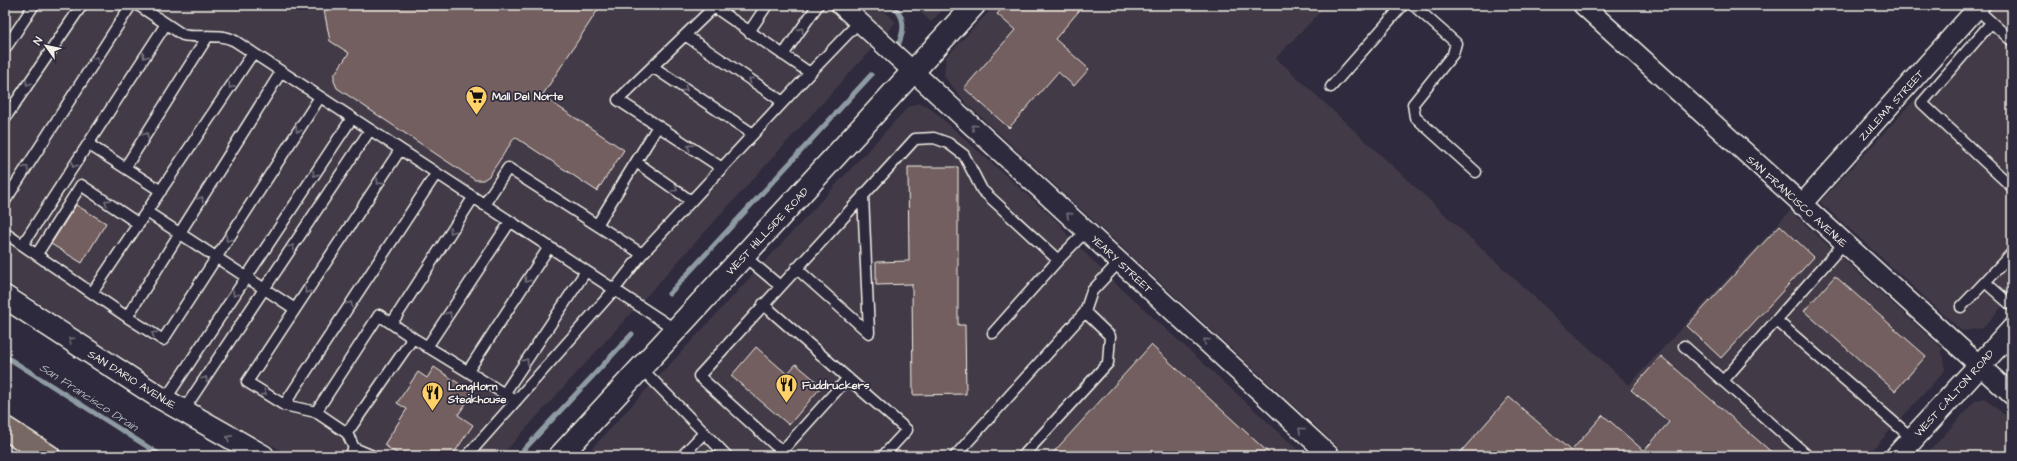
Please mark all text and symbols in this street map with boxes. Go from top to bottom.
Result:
north arrow [26,26,66,66]
one-way arrow [796,27,804,34]
text: N [30,34,46,48]
one-way arrow [143,52,150,59]
one-way arrow [91,56,99,63]
street label: ZULEMA STREET [1855,66,1928,144]
one-way arrow [748,77,755,85]
one-way arrow [26,79,33,86]
one-way arrow [229,81,236,88]
supermarket icon: Mall Del Norte [463,83,489,116]
one-way arrow [681,84,688,91]
place label: Mall Del Norte [492,89,563,104]
one-way arrow [971,125,978,132]
one-way arrow [296,126,303,133]
one-way arrow [141,132,149,139]
one-way arrow [687,144,694,152]
street label: SAN FRANCISCO AVENUE [1743,152,1851,251]
one-way arrow [72,161,79,168]
one-way arrow [21,165,29,172]
one-way arrow [312,170,320,177]
one-way arrow [376,178,383,185]
street label: WEST HILLSIDE ROAD [723,184,812,278]
one-way arrow [671,185,678,192]
one-way arrow [196,196,204,203]
one-way arrow [104,200,111,207]
one-way arrow [1066,212,1074,220]
one-way arrow [450,226,457,233]
street label: YEARY STREET [1088,232,1156,297]
one-way arrow [225,235,233,242]
one-way arrow [287,244,295,251]
one-way arrow [525,276,532,283]
one-way arrow [304,287,312,294]
one-way arrow [233,290,240,297]
one-way arrow [345,302,352,309]
one-way arrow [444,311,452,318]
one-way arrow [151,331,158,339]
one-way arrow [68,338,75,345]
one-way arrow [1203,339,1211,346]
street label: SAN DARIO AVENUE [85,346,179,413]
street label: WEST CALTON ROAD [1911,346,1998,440]
one-way arrow [521,358,528,365]
water label: San Francisco Drain [36,359,142,436]
restaurant icon: Fuddruckers [773,372,799,405]
one-way arrow [200,376,207,383]
place label: Fuddruckers [802,378,870,393]
restaurant icon: LongHorn Steakhouse [420,379,446,412]
place label: LongHorn Steakhouse [447,379,507,407]
one-way arrow [260,388,267,396]
one-way arrow [1298,427,1306,434]
one-way arrow [226,435,233,442]

